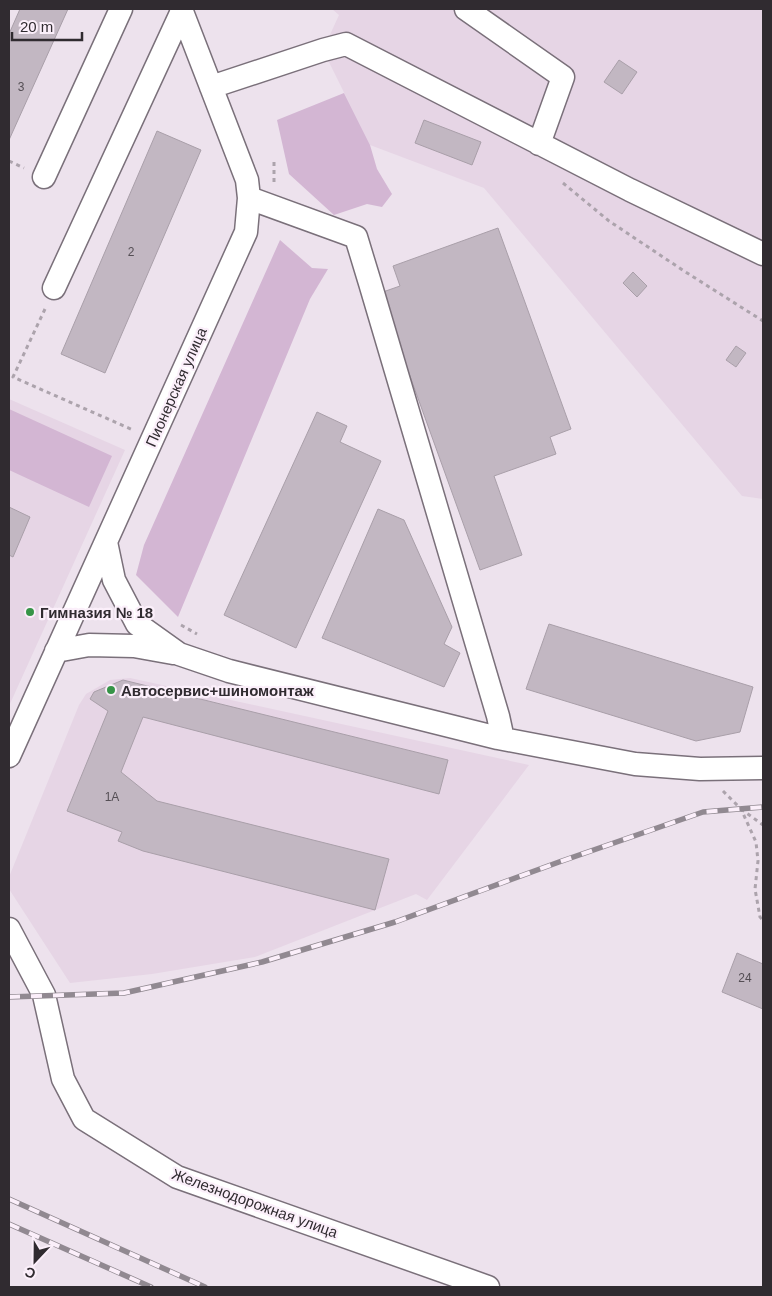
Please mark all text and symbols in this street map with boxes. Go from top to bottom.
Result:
scale bar [12,10,82,42]
text: 20 m [20,18,53,35]
house number: 3 [18,80,25,94]
house number: 2 [128,245,135,259]
street label: Пионерская улица [142,324,210,449]
place label: Гимназия № 18 [40,604,153,621]
marker: Гимназия № 18 [24,606,36,618]
place label: Автосервис+шиномонтаж [121,682,314,699]
marker: Автосервис+шиномонтаж [105,684,117,696]
house number: 1А [105,790,119,804]
house number: 24 [738,971,752,985]
street label: Железнодорожная улица [170,1165,341,1241]
north arrow [10,1236,60,1286]
text: С [22,1264,38,1282]

